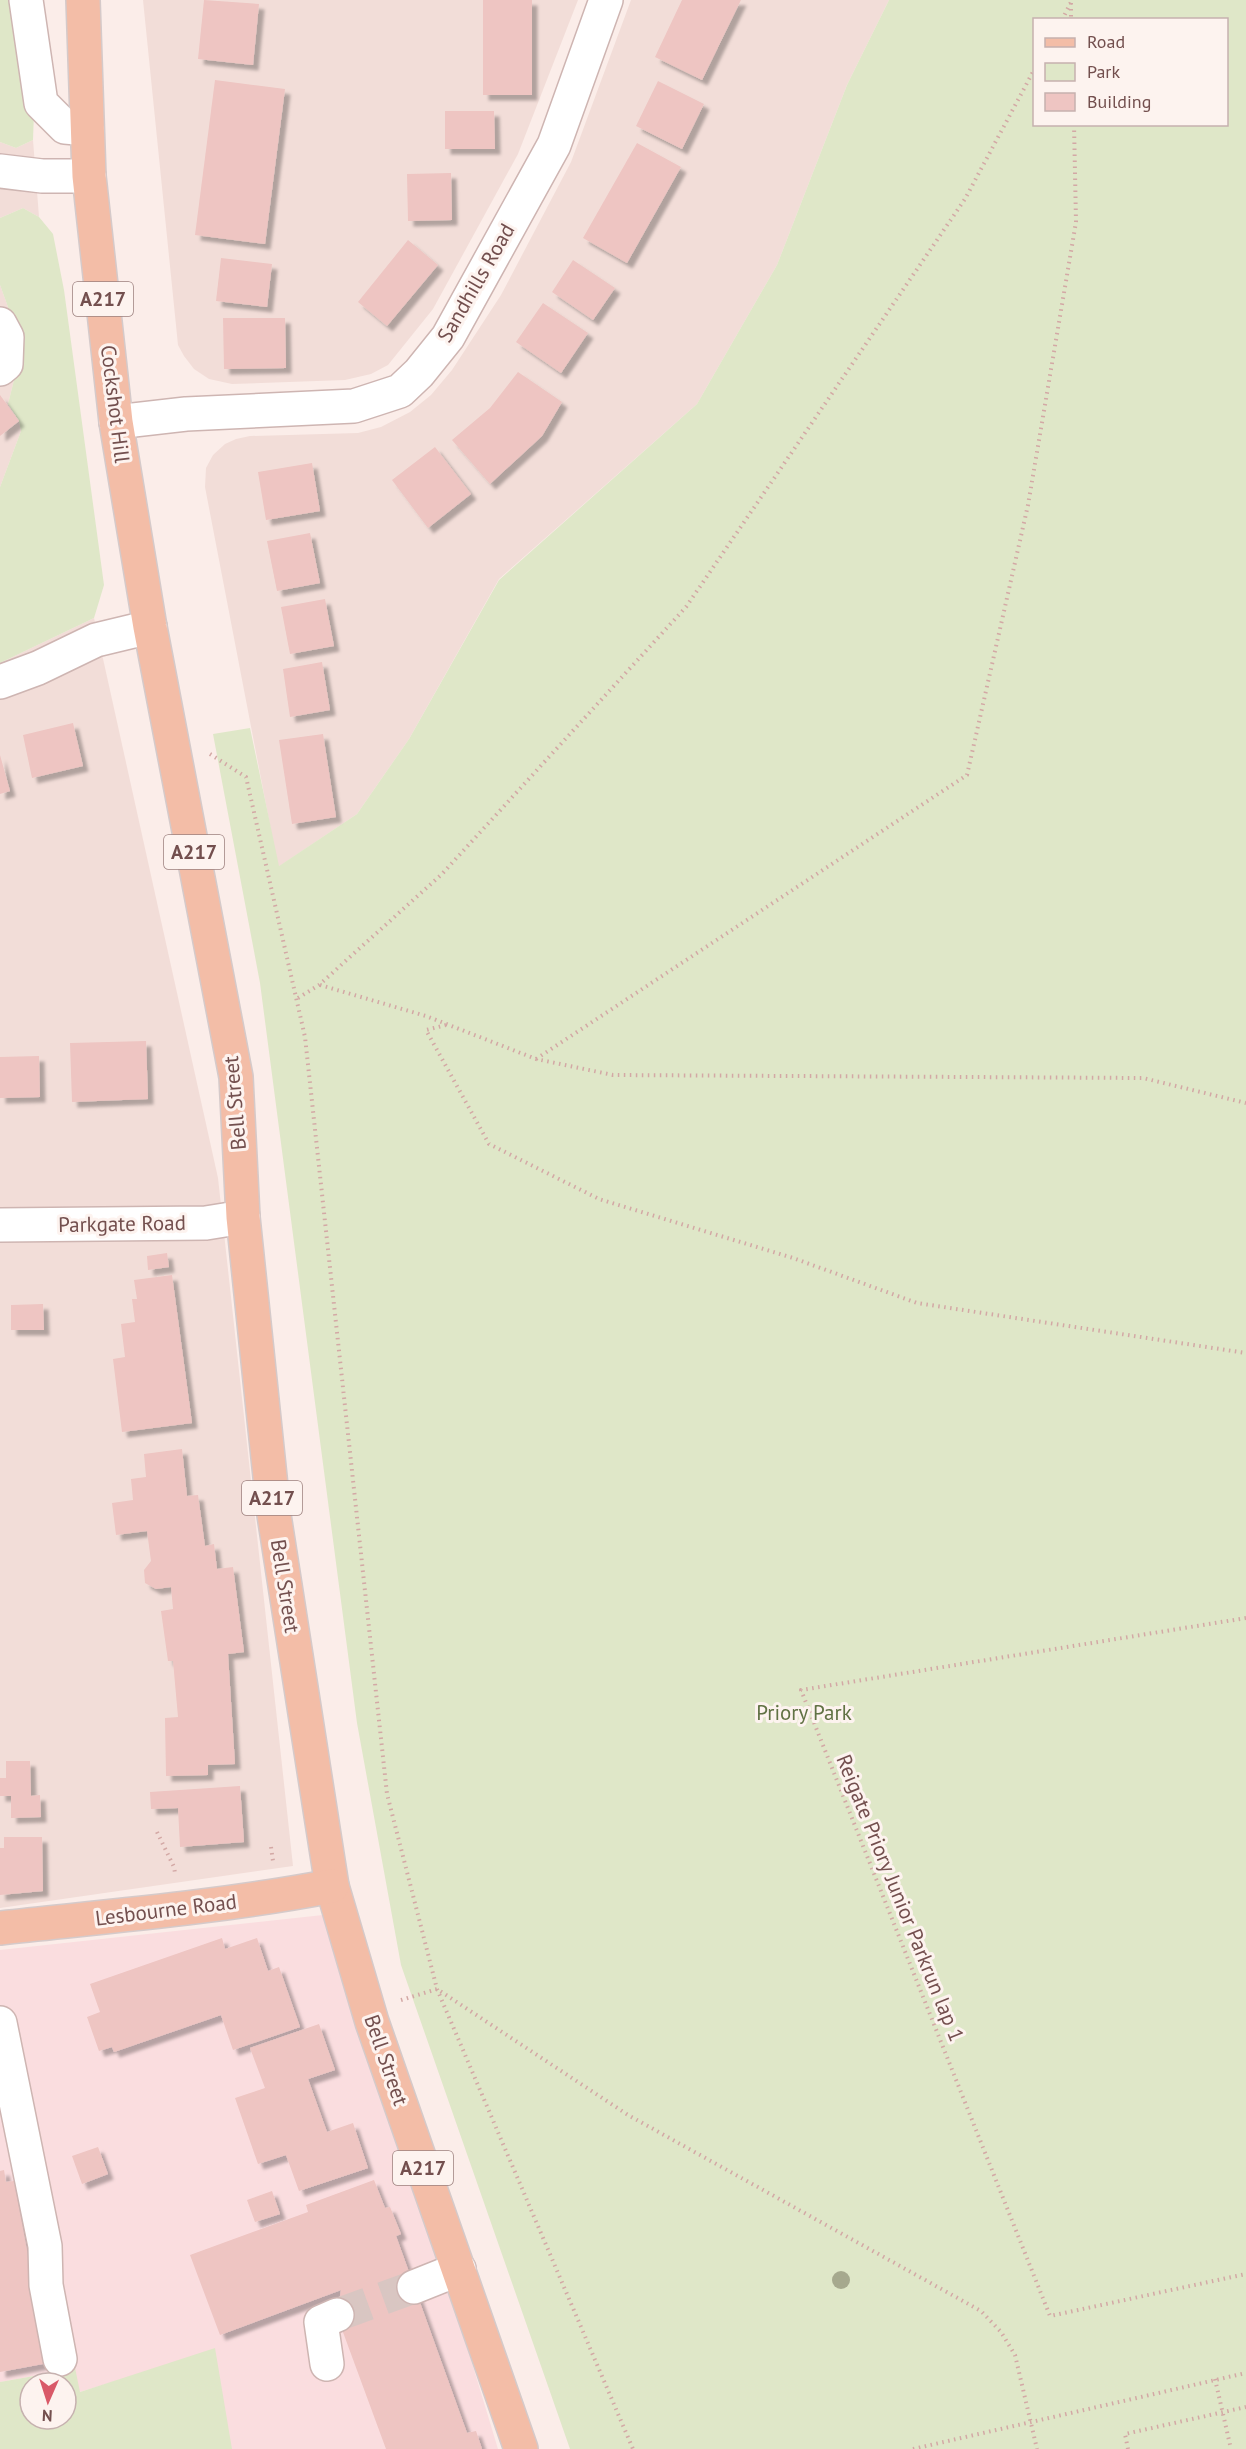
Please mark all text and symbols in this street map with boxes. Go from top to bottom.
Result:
legend [1033,18,1228,126]
text: Road [1087,30,1125,53]
text: Park [1087,60,1120,83]
text: Building [1087,90,1151,113]
street label: Sandhills Road [431,219,520,347]
road number: A217 [73,282,133,316]
street label: Cockshot Hill [95,344,136,464]
road number: A217 [164,835,224,869]
street label: Bell Street [217,1055,252,1151]
street label: Parkgate Road [58,1209,186,1238]
road number: A217 [242,1481,302,1515]
street label: Bell Street [265,1537,306,1635]
park label: Priory Park [756,1699,852,1726]
street label: Reigate Priory Junior Parkrun lap 1 [830,1750,971,2045]
street label: Lesbourne Road [94,1887,238,1932]
street label: Bell Street [358,2011,415,2109]
road number: A217 [393,2151,453,2185]
north arrow [18,2371,78,2431]
text: N [41,2406,53,2426]

